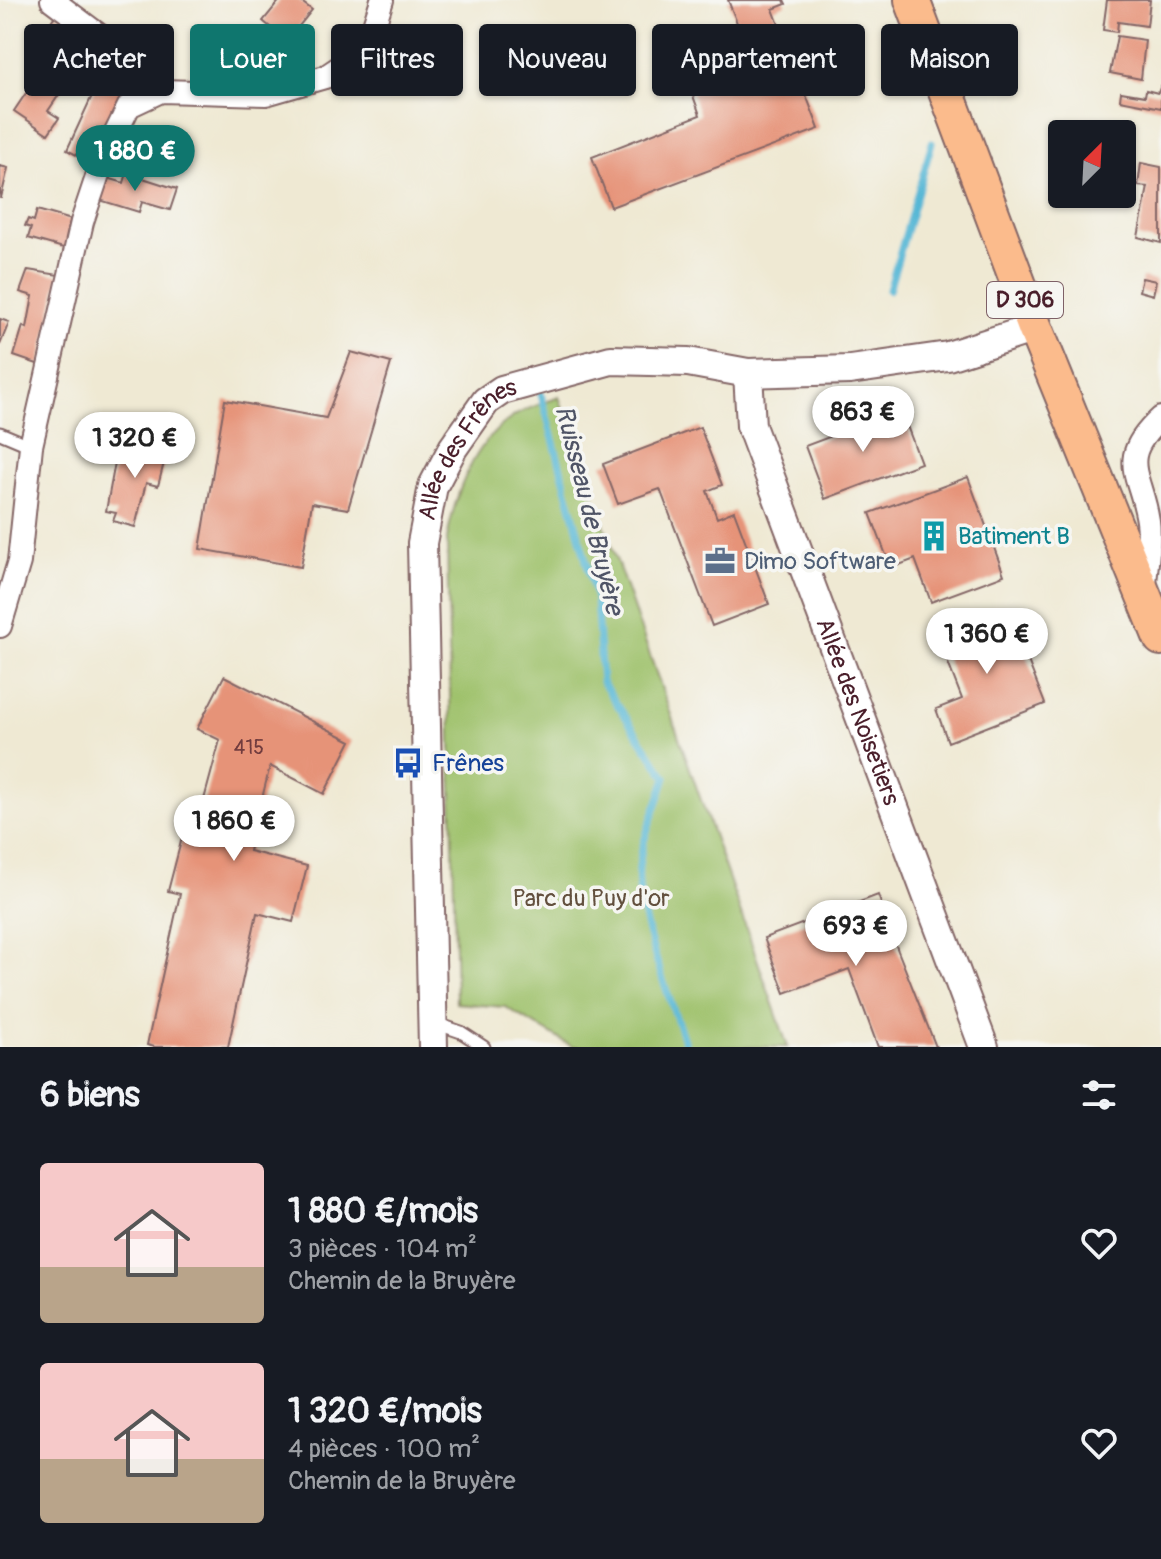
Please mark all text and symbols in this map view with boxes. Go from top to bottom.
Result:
chip: Acheter [24,24,174,96]
chip: Louer [190,24,315,96]
chip: Filtres [331,24,463,96]
chip: Nouveau [479,24,636,96]
chip: Appartement [652,24,865,96]
chip: Maison [881,24,1018,96]
north arrow [1048,120,1136,208]
map controls [1048,120,1136,208]
pin: 1 880 € [61,125,209,193]
text: 1 880 € [94,135,176,167]
road number: D 306 [987,282,1063,318]
street label: Allée des Frênes [412,372,520,523]
pin: 863 € [807,386,919,454]
text: 863 € [830,396,896,428]
water label: Ruisseau de Bruyère [548,402,631,620]
pin: 1 320 € [61,412,209,480]
text: 1 320 € [92,422,178,454]
building icon: Batiment B [917,519,951,553]
place label: Batiment B [958,522,1070,551]
office icon: Dimo Software [703,544,737,578]
place label: Dimo Software [744,547,896,576]
pin: 1 360 € [913,608,1061,676]
street label: Allée des Noisetiers [810,614,907,809]
text: 1 360 € [944,618,1030,650]
house number: 415 [234,735,264,760]
bus stop icon: Frênes [391,746,425,780]
place label: Frênes [432,749,504,778]
pin: 1 860 € [160,795,308,863]
text: 1 860 € [192,805,276,837]
park label: Parc du Puy d'or [512,884,670,913]
pin: 693 € [800,900,912,968]
text: 693 € [823,910,889,942]
icon: filters [1077,1073,1121,1117]
text: 6 biens [40,1074,140,1117]
text: 1 880 €/mois [288,1190,478,1233]
icon: home [104,1195,200,1291]
icon: heart [1077,1221,1121,1265]
text: 3 pièces · 104 m² [288,1233,477,1265]
text: Chemin de la Bruyère [288,1265,516,1297]
text: 1 320 €/mois [288,1390,482,1433]
icon: home [104,1395,200,1491]
icon: heart [1077,1421,1121,1465]
text: 4 pièces · 100 m² [288,1433,480,1465]
text: Chemin de la Bruyère [288,1465,516,1497]

